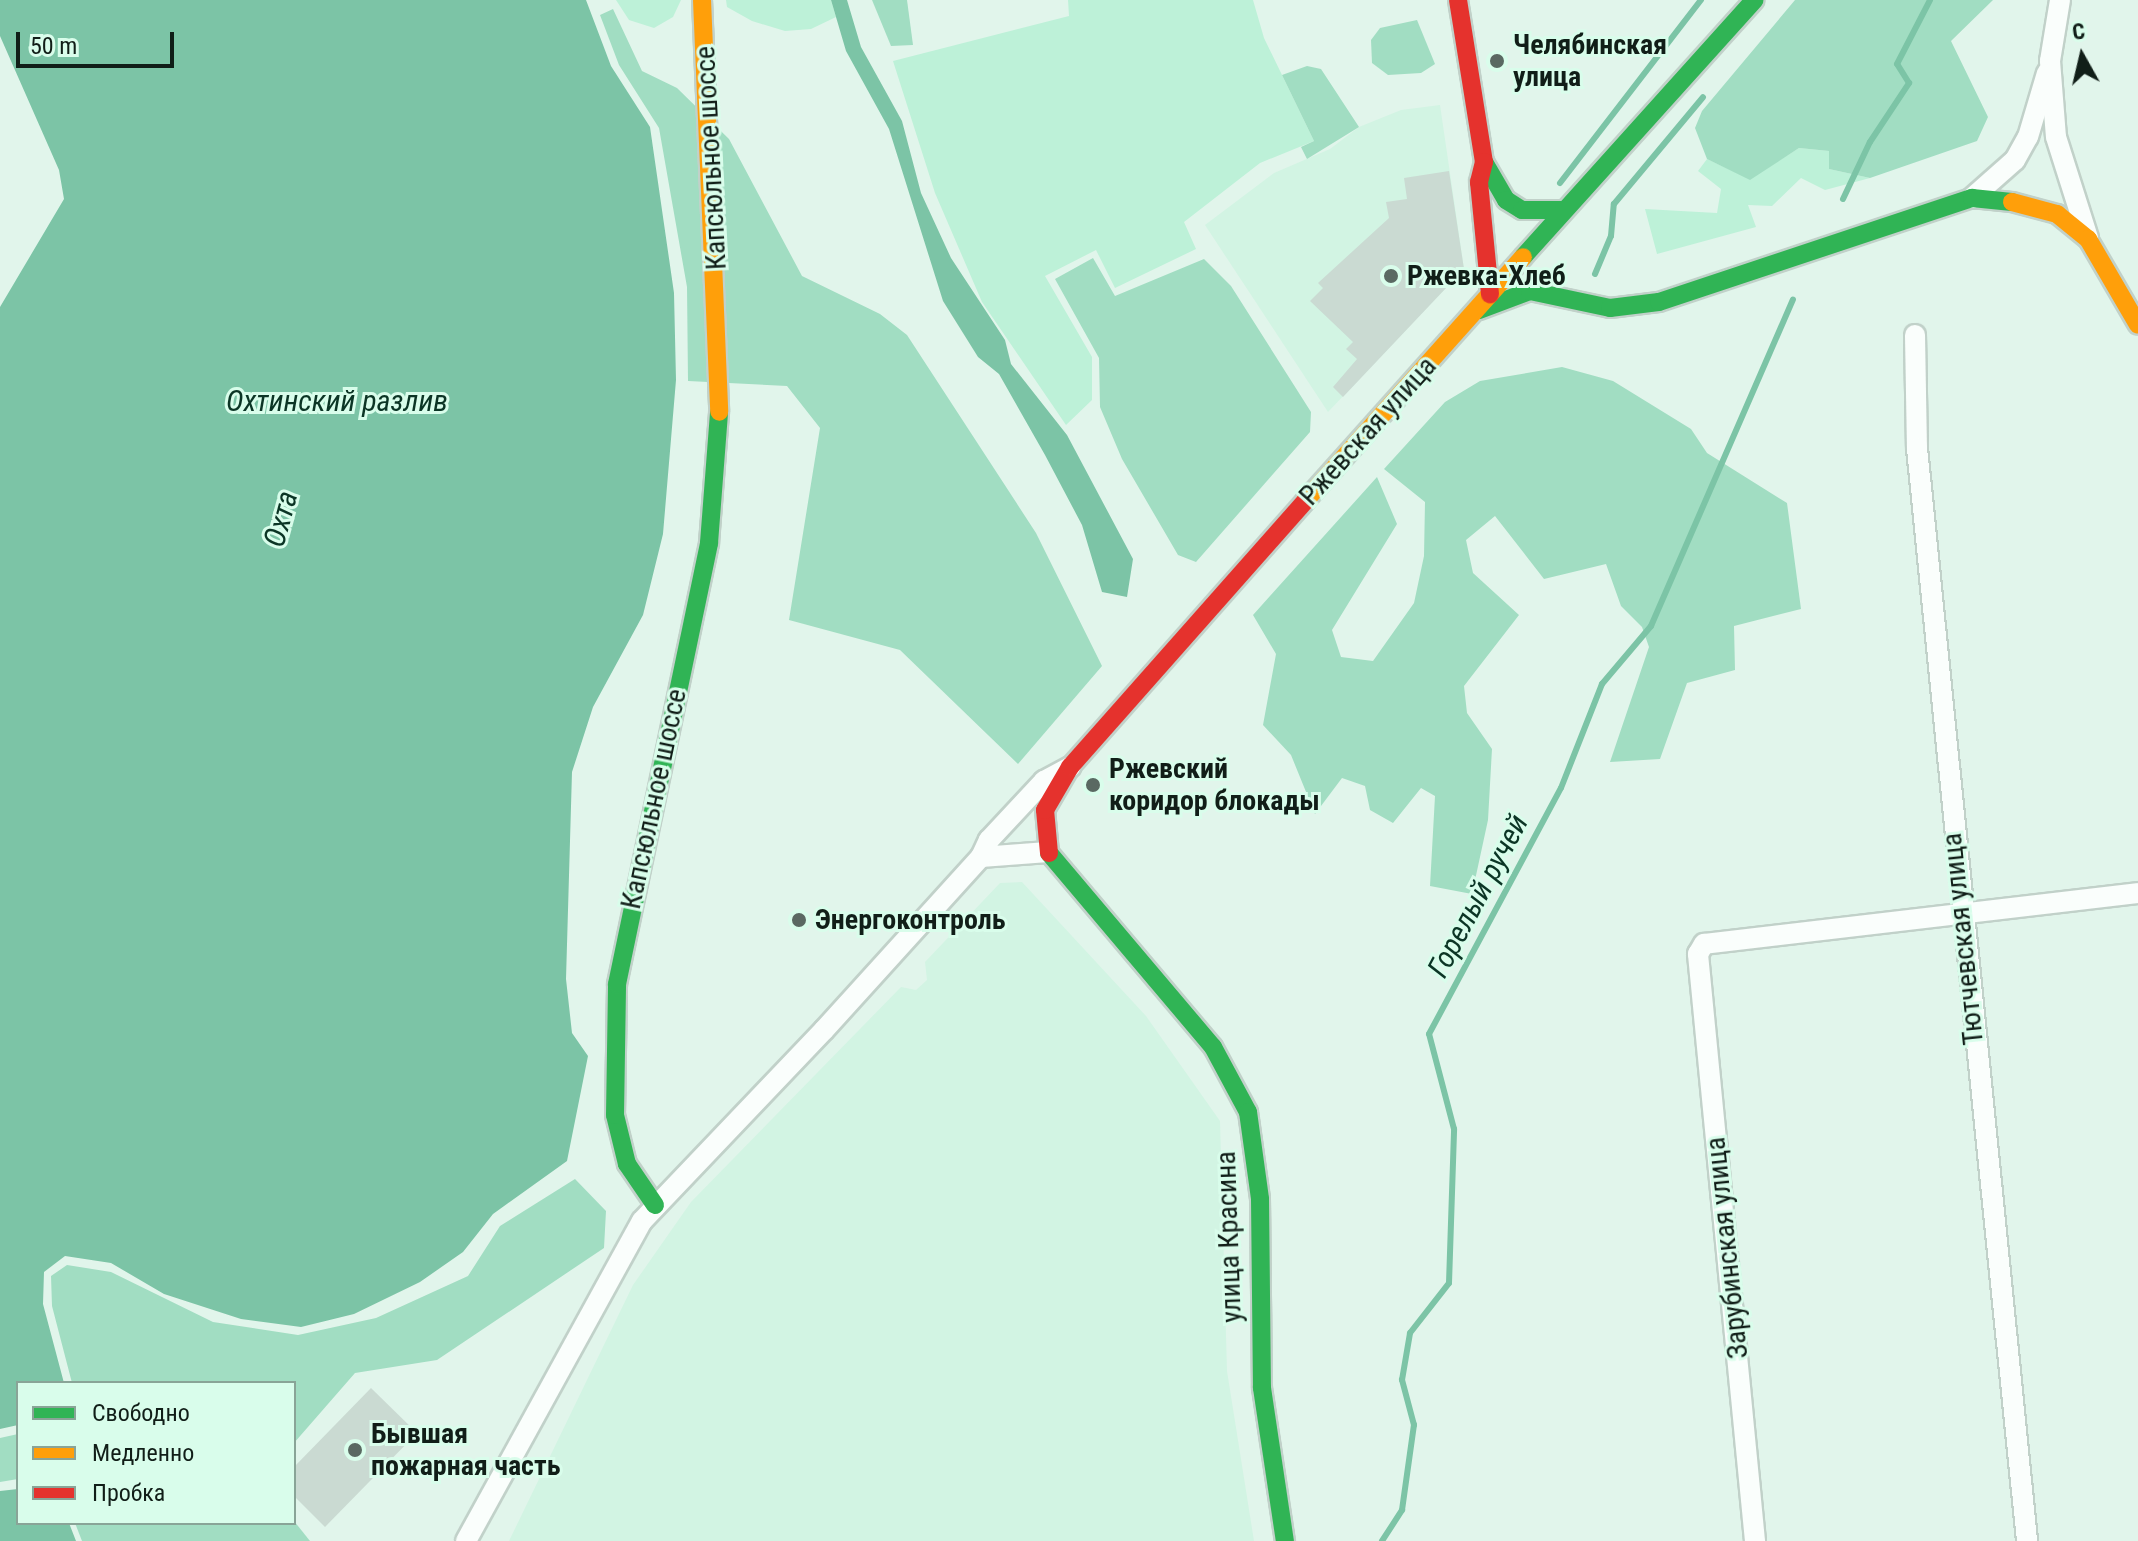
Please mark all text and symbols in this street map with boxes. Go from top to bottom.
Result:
scale bar [20,16,178,66]
north arrow [2042,16,2122,96]
text: С [2071,18,2087,45]
place label: Челябинская улица [1513,28,1667,94]
text: 50 m [30,32,77,60]
street label: Капсюльное шоссе [688,45,734,271]
marker: Челябинская улица [1488,52,1506,70]
place label: Ржевка-Хлеб [1407,259,1566,293]
marker: Ржевка-Хлеб [1382,267,1400,285]
street label: Ржевская улица [1292,350,1444,512]
water label: Охтинский разлив [226,383,448,419]
water label: Охта [256,487,306,551]
street label: Капсюльное шоссе [614,686,694,912]
place label: Ржевский коридор блокады [1109,752,1320,818]
marker: Ржевский коридор блокады [1084,776,1102,794]
water label: Горелый ручей [1420,808,1536,984]
street label: Тютчевская улица [1935,831,1991,1047]
place label: Энергоконтроль [815,903,1005,937]
marker: Энергоконтроль [790,911,808,929]
street label: Зарубинская улица [1699,1136,1755,1360]
street label: улица Красина [1209,1151,1249,1323]
legend [16,1381,296,1525]
text: Свободно [92,1399,190,1427]
place label: Бывшая пожарная часть [371,1417,560,1483]
text: Медленно [92,1439,194,1467]
marker: Бывшая пожарная часть [346,1441,364,1459]
text: Пробка [92,1479,165,1507]

